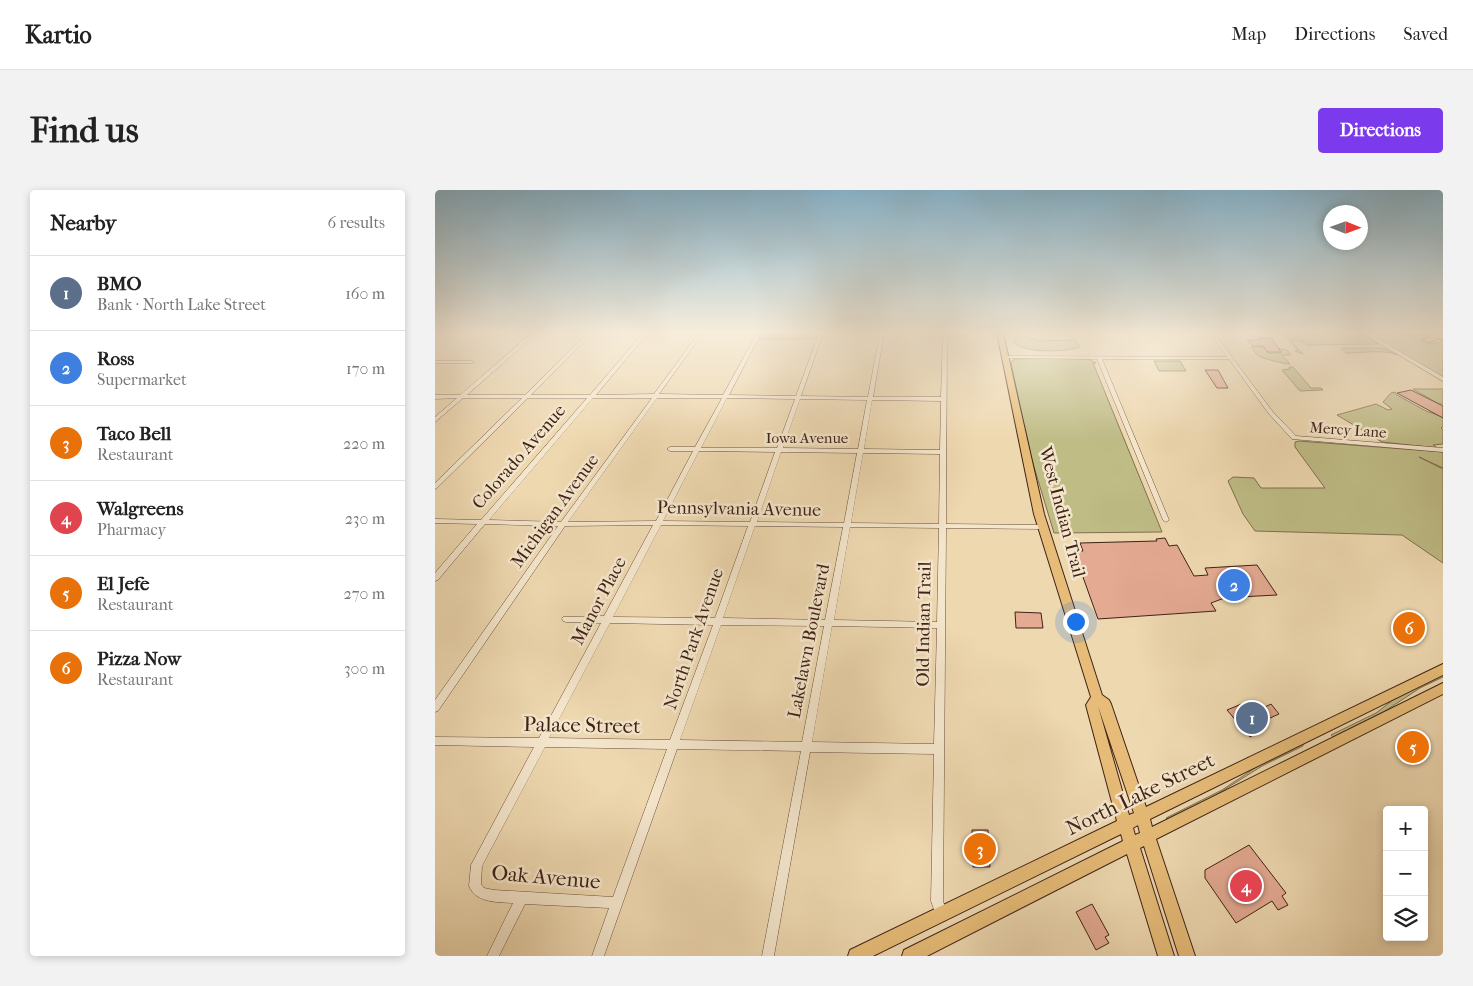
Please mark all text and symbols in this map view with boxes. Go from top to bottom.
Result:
text: Kartio [25,21,92,49]
text: Map [1232,24,1266,45]
text: Directions [1294,24,1375,45]
text: Saved [1403,24,1448,45]
button: Directions [1318,108,1443,153]
text: Find us [30,110,139,151]
north arrow [1323,205,1368,250]
text: Nearby [50,211,116,235]
text: 6 results [327,213,385,232]
text: BMO [97,273,142,295]
text: 1 [63,284,69,303]
text: 160 m [345,284,385,303]
text: Bank · North Lake Street [97,295,266,314]
text: Ross [97,348,134,370]
text: 2 [62,359,70,378]
text: 170 m [346,359,385,378]
text: Supermarket [97,370,187,389]
street label: Colorado Avenue [468,400,570,514]
street label: Mercy Lane [1309,418,1388,442]
text: Taco Bell [97,423,171,445]
street label: Iowa Avenue [766,429,849,447]
text: 3 [63,434,69,453]
text: 220 m [343,434,385,453]
street label: West Indian Trail [1034,443,1090,580]
text: Restaurant [97,445,173,464]
street label: Michigan Avenue [507,450,603,572]
street label: Pennsylvania Avenue [657,497,821,521]
text: Walgreens [97,498,183,520]
text: 4 [61,509,71,528]
text: 230 m [345,509,385,528]
text: Pharmacy [97,520,166,539]
street label: Manor Place [567,553,631,649]
street label: Old Indian Trail [912,561,936,687]
street label: Lakelawn Boulevard [784,562,834,720]
street label: North Park Avenue [660,565,728,712]
pin: 2 [1218,566,1250,604]
text: El Jefe [97,573,149,595]
text: 5 [63,584,69,603]
text: 270 m [344,584,385,603]
text: Restaurant [97,595,173,614]
your location [1063,609,1089,635]
pin: 6 [1393,609,1425,647]
text: Pizza Now [97,648,181,670]
text: 6 [62,659,70,678]
text: 300 m [344,659,385,678]
text: Restaurant [97,670,173,689]
pin: 1 [1236,699,1268,737]
street label: Palace Street [523,712,641,738]
pin: 5 [1397,728,1429,766]
street label: North Lake Street [1062,747,1219,840]
map controls [1383,806,1428,941]
button: + [1383,806,1428,851]
pin: 3 [964,830,996,868]
button: − [1383,851,1428,896]
street label: Oak Avenue [490,860,602,894]
pin: 4 [1230,867,1262,905]
button: layers [1383,896,1428,941]

